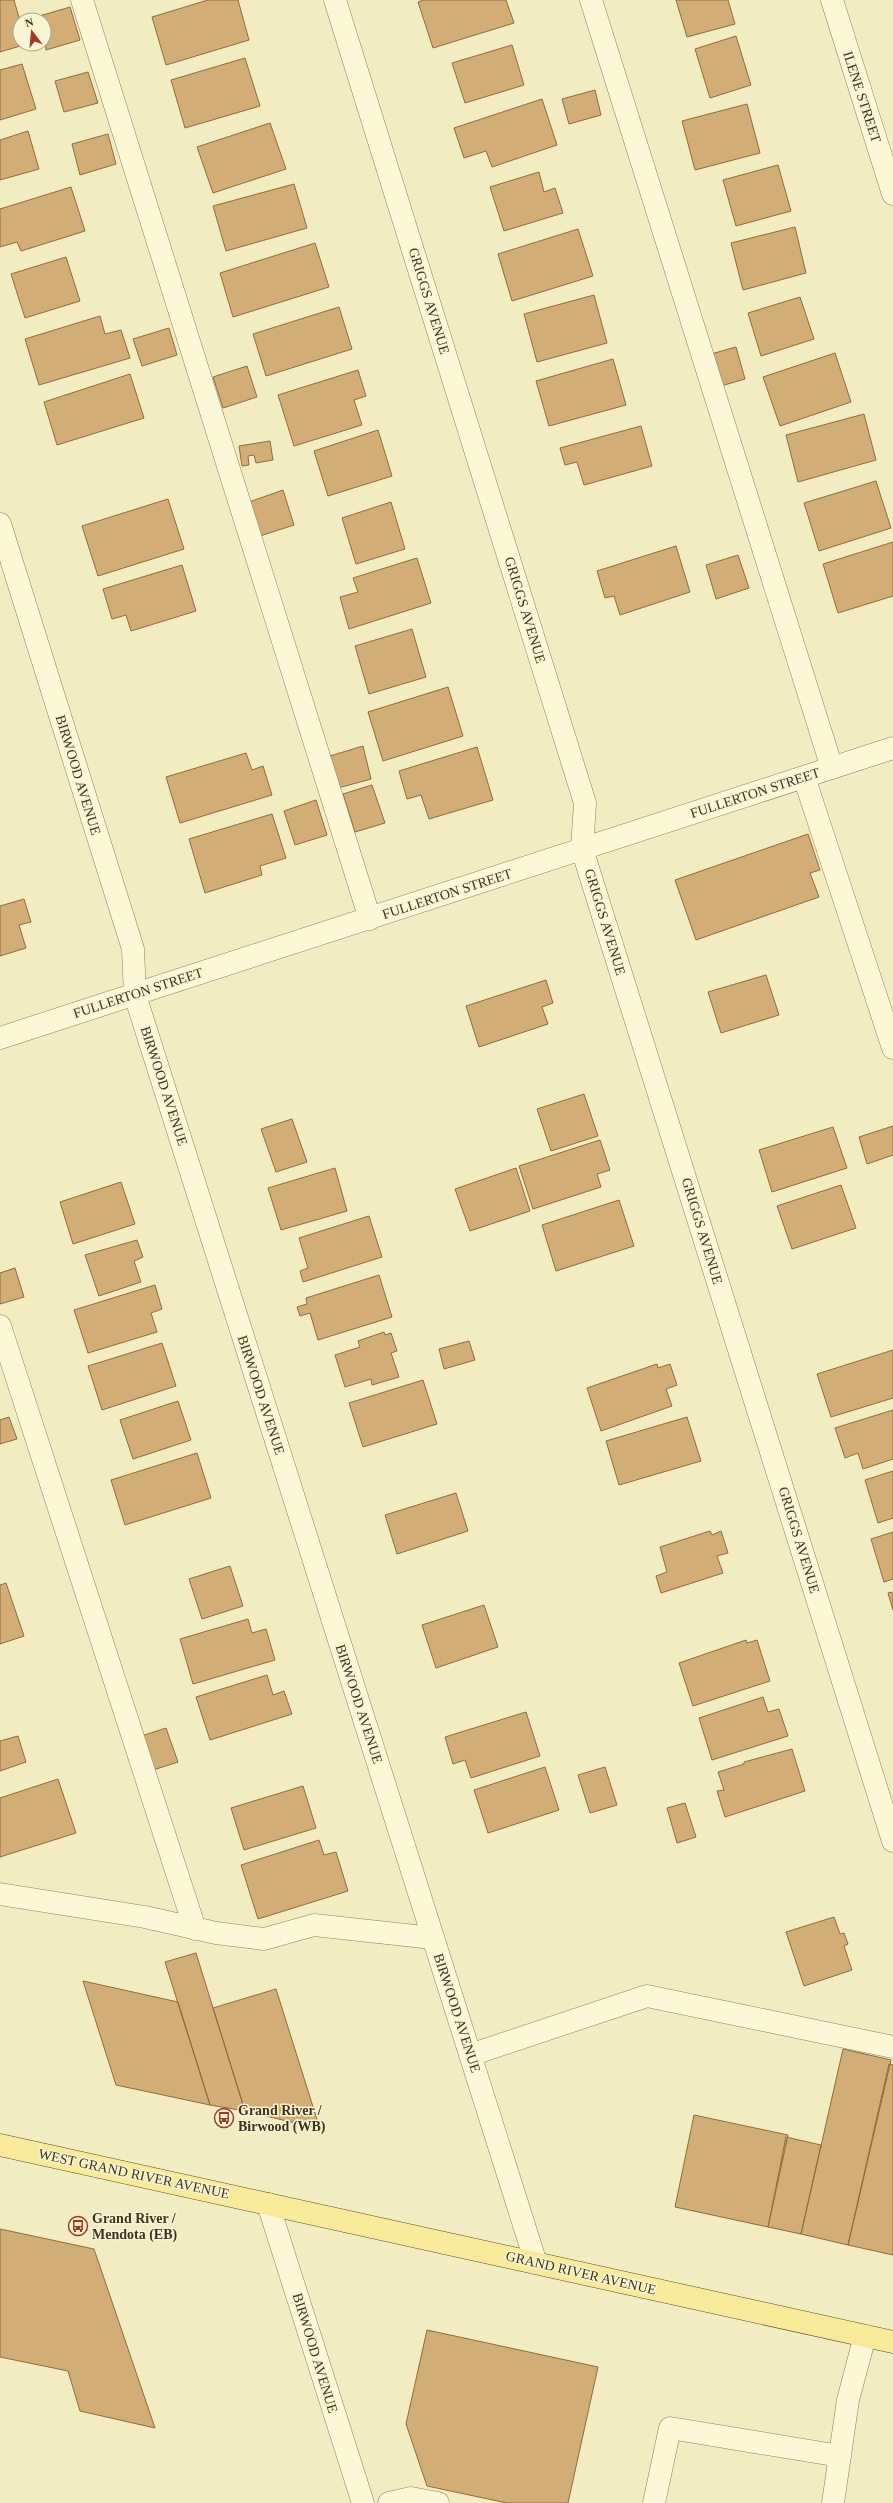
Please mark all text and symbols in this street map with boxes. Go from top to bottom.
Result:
north arrow [12,12,52,52]
text: N [24,16,35,29]
street label: ILENE STREET [840,49,884,145]
street label: GRIGGS AVENUE [406,246,452,356]
street label: GRIGGS AVENUE [502,555,548,665]
street label: BIRWOOD AVENUE [53,713,103,837]
street label: FULLERTON STREET [688,765,822,821]
street label: FULLERTON STREET [380,866,514,922]
street label: GRIGGS AVENUE [582,867,628,977]
street label: FULLERTON STREET [71,965,205,1021]
street label: BIRWOOD AVENUE [138,1024,190,1148]
street label: GRIGGS AVENUE [679,1176,725,1286]
street label: BIRWOOD AVENUE [235,1333,287,1457]
street label: GRIGGS AVENUE [776,1485,822,1595]
street label: BIRWOOD AVENUE [333,1642,385,1766]
street label: BIRWOOD AVENUE [431,1951,483,2075]
place label: Grand River / Birwood (WB) [238,2103,326,2135]
bus stop icon: Grand River / Birwood (WB) [213,2107,235,2129]
street label: WEST GRAND RIVER AVENUE [37,2146,231,2202]
place label: Grand River / Mendota (EB) [92,2211,178,2243]
bus stop icon: Grand River / Mendota (EB) [67,2215,89,2237]
street label: GRAND RIVER AVENUE [504,2248,658,2298]
street label: BIRWOOD AVENUE [290,2291,340,2415]

